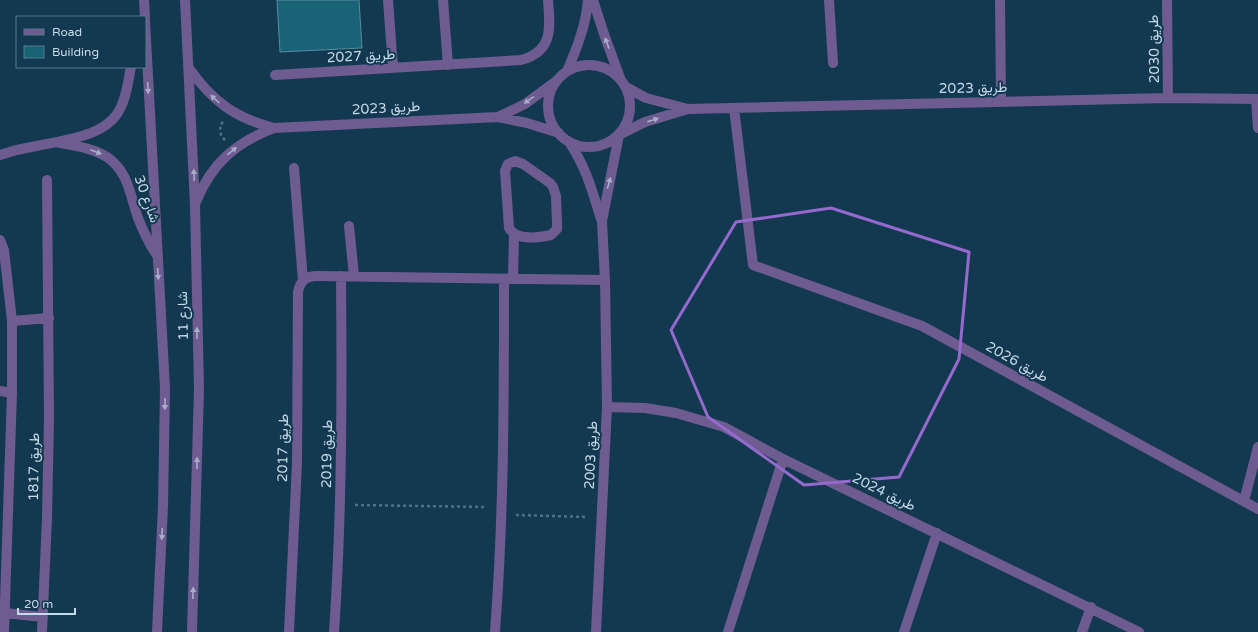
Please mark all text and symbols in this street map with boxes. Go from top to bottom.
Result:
street label: طريق 2030 [1145,15,1163,83]
legend [16,16,146,68]
text: Road [52,25,82,39]
one-way arrow [604,37,610,49]
text: Building [52,45,99,59]
street label: طريق 2027 [326,46,396,66]
street label: طريق 2023 [939,79,1007,97]
one-way arrow [145,82,152,94]
one-way arrow [210,94,220,103]
one-way arrow [523,97,535,104]
street label: طريق 2023 [351,98,421,118]
one-way arrow [647,117,659,123]
one-way arrow [227,146,238,155]
one-way arrow [90,150,102,156]
one-way arrow [190,169,197,181]
street label: شارع 30 [129,173,163,226]
one-way arrow [606,176,612,188]
one-way arrow [155,268,161,281]
street label: شارع 11 [174,291,194,341]
one-way arrow [194,327,201,339]
street label: طريق 2026 [983,338,1051,386]
one-way arrow [161,398,168,410]
street label: طريق 2017 [274,414,292,482]
street label: طريق 2019 [318,420,336,488]
street label: طريق 2003 [581,420,601,490]
street label: طريق 1817 [25,433,43,501]
one-way arrow [194,456,200,469]
street label: طريق 2024 [849,469,919,515]
one-way arrow [159,528,165,541]
one-way arrow [190,586,196,599]
scale bar [18,590,75,616]
text: 20 m [24,597,53,611]

